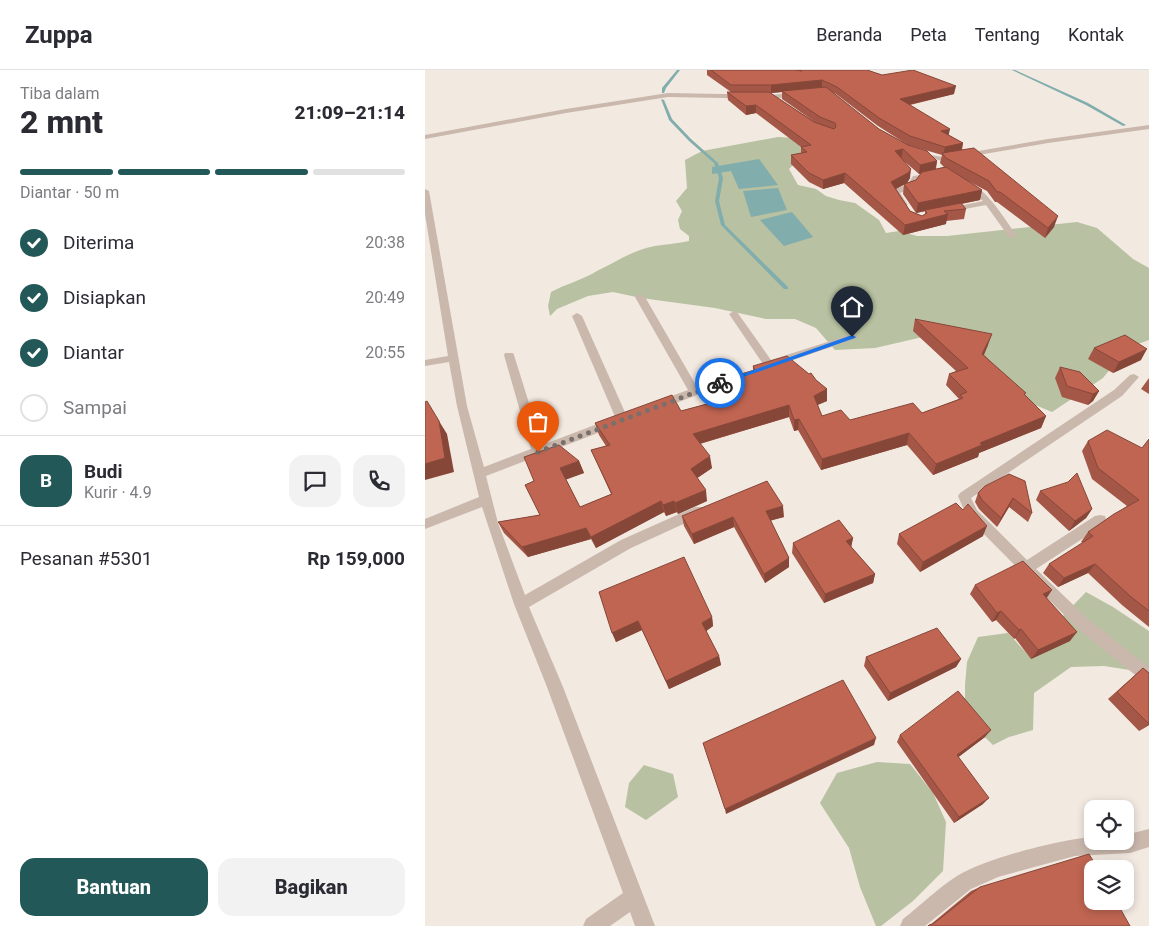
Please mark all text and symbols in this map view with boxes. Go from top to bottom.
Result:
text: Zuppa [25,21,93,49]
text: Beranda [816,24,882,45]
text: Peta [910,24,947,45]
text: Tentang [975,24,1040,45]
text: Kontak [1068,24,1124,45]
text: Tiba dalam [20,84,99,103]
text: 21:09–21:14 [294,101,405,124]
text: 2 mnt [20,103,103,141]
text: Diantar · 50 m [20,183,119,202]
icon: check [20,229,48,257]
text: Diterima [63,231,134,254]
text: 20:38 [365,233,405,252]
icon: check [20,284,48,312]
text: Disiapkan [63,286,146,309]
pin [831,286,873,337]
text: 20:49 [365,288,405,307]
icon: home [838,293,866,321]
icon: check [20,339,48,367]
text: Diantar [63,341,124,364]
text: 20:55 [365,343,405,362]
courier [695,358,745,408]
icon: bike [706,369,734,397]
text: Sampai [63,396,127,419]
pin [517,401,559,452]
icon: bag [524,408,552,436]
button: chat [289,455,341,507]
button: phone [353,455,405,507]
text: Budi [84,460,123,483]
text: B [40,469,52,492]
text: Kurir · 4.9 [84,483,152,502]
text: Pesanan #5301 [20,547,153,570]
text: Rp 159,000 [307,547,405,570]
map controls [1084,800,1134,910]
button: locate [1084,800,1134,850]
button: Bantuan [20,858,208,916]
button: Bagikan [218,858,405,916]
button: layers [1084,860,1134,910]

